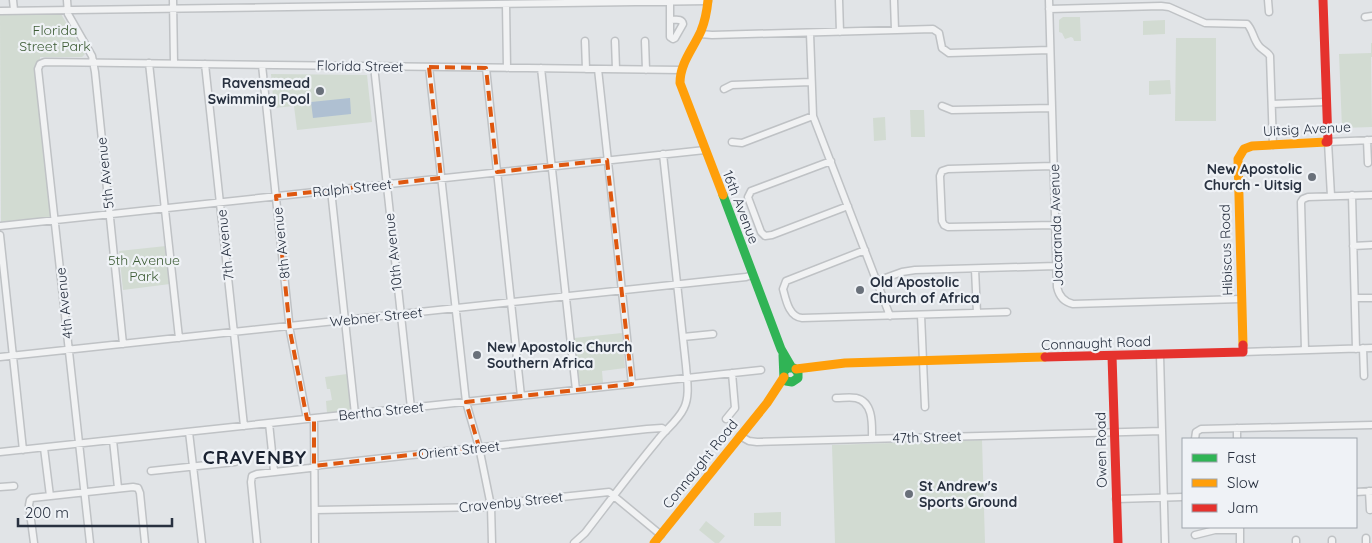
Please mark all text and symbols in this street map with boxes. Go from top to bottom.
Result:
park label: Florida Street Park [19,21,91,55]
street label: Florida Street [316,56,404,76]
place label: Ravensmead Swimming Pool [208,74,310,108]
marker: Ravensmead Swimming Pool [314,85,326,97]
street label: Uitsig Avenue [1263,118,1351,140]
street label: 5th Avenue [92,136,118,210]
place label: New Apostolic Church - Uitsig [1204,160,1302,194]
street label: Jacaranda Avenue [1045,163,1067,287]
street label: 16th Avenue [719,168,763,246]
marker: New Apostolic Church - Uitsig [1306,171,1318,183]
street label: Ralph Street [311,175,393,201]
street label: Hibiscus Road [1215,204,1237,296]
street label: 8th Avenue [268,206,294,280]
street label: 7th Avenue [212,208,238,282]
street label: 10th Avenue [380,212,406,292]
park label: 5th Avenue Park [108,251,180,285]
street label: 4th Avenue [51,266,77,340]
place label: Old Apostolic Church of Africa [870,273,980,307]
marker: Old Apostolic Church of Africa [854,284,866,296]
street label: Webner Street [329,303,424,331]
street label: Connaught Road [1041,332,1151,354]
place label: New Apostolic Church Southern Africa [487,338,633,372]
marker: New Apostolic Church Southern Africa [471,349,483,361]
street label: Bertha Street [337,398,425,424]
street label: Owen Road [1091,412,1111,488]
street label: Connaught Road [658,416,742,512]
street label: 47th Street [892,427,962,447]
street label: Orient Street [417,437,501,463]
legend [1182,438,1357,528]
district label: CRAVENBY [203,445,307,469]
text: Fast [1227,448,1256,467]
text: Slow [1227,473,1259,492]
place label: St Andrew's Sports Ground [919,477,1017,511]
street label: Cravenby Street [458,488,564,516]
marker: St Andrew's Sports Ground [903,488,915,500]
scale bar [18,496,171,528]
text: Jam [1227,498,1258,517]
text: 200 m [25,503,69,522]

